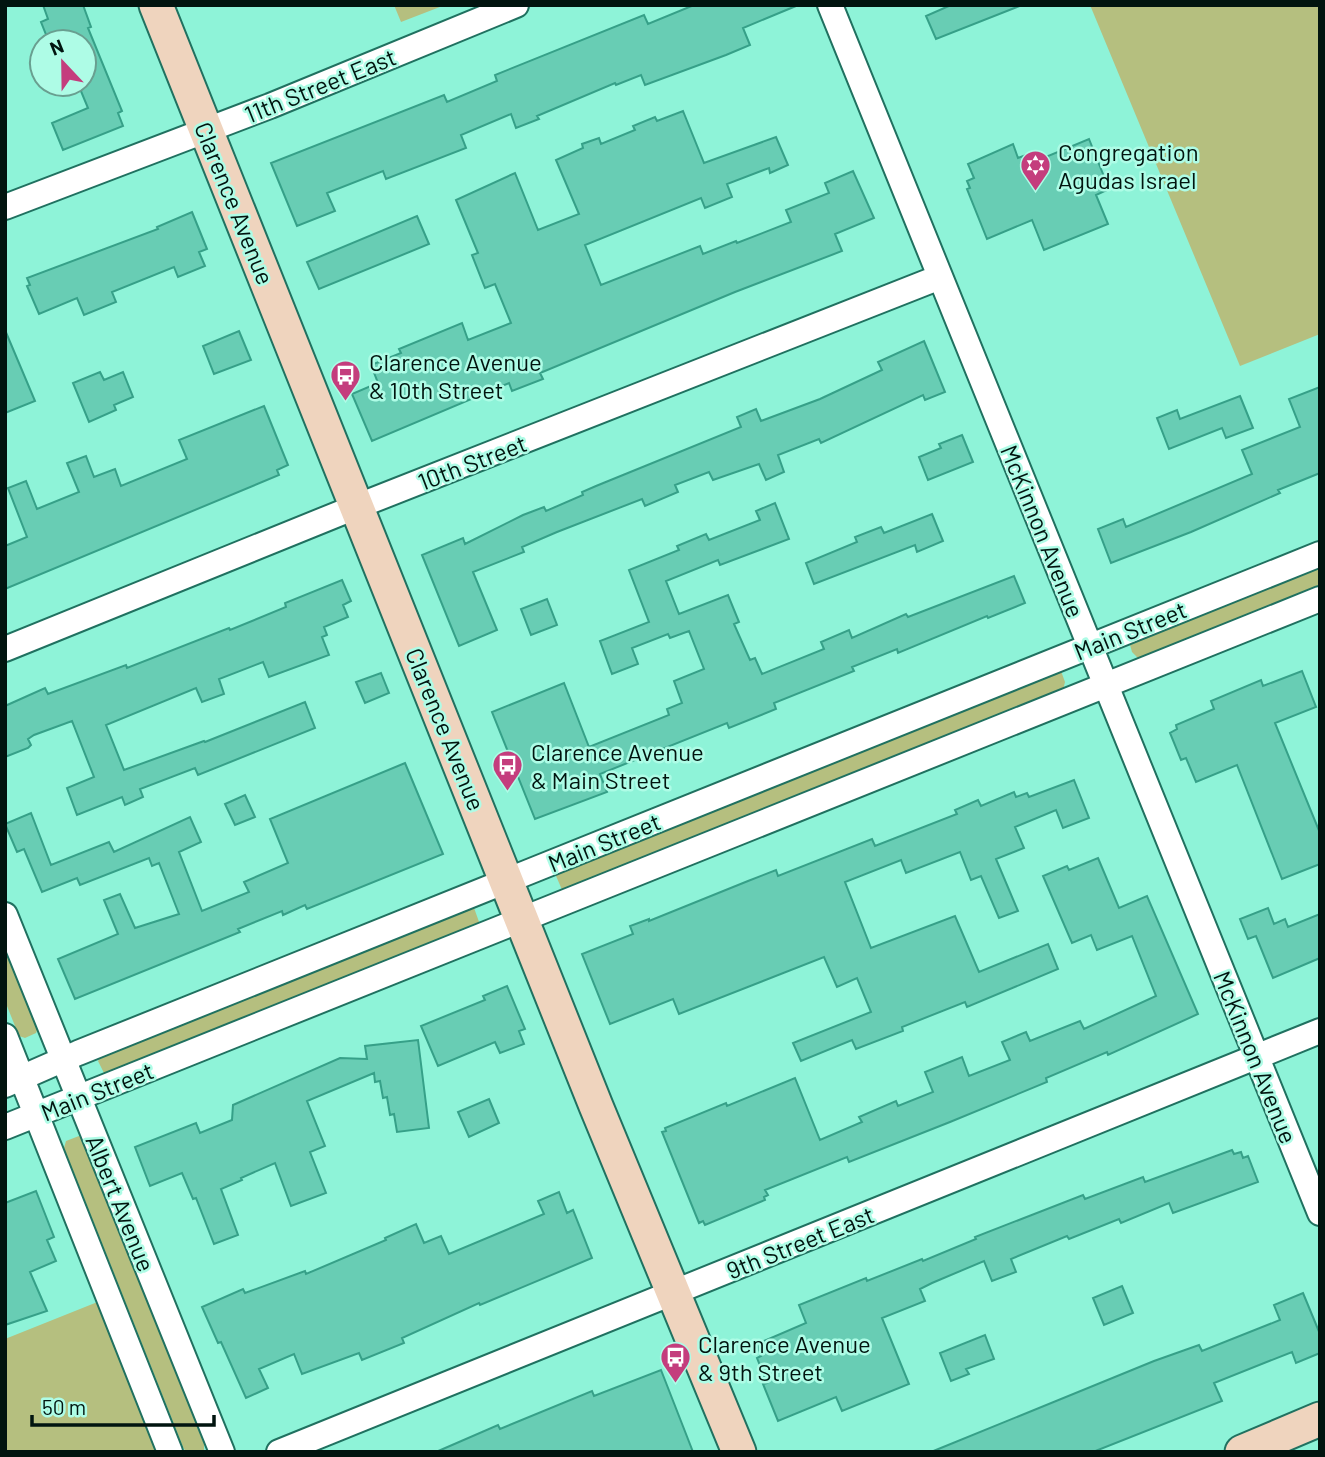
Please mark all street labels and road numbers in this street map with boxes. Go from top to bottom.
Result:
street label: 11th Street East [240,41,400,129]
street label: Clarence Avenue [189,117,281,289]
street label: 10th Street [414,428,530,496]
street label: McKinnon Avenue [995,441,1091,621]
street label: Main Street [1069,594,1191,666]
street label: Clarence Avenue [400,643,492,815]
street label: Main Street [543,806,665,878]
street label: McKinnon Avenue [1208,967,1304,1147]
street label: Main Street [36,1055,158,1127]
street label: Albert Avenue [80,1130,162,1276]
street label: 9th Street East [722,1199,878,1285]

